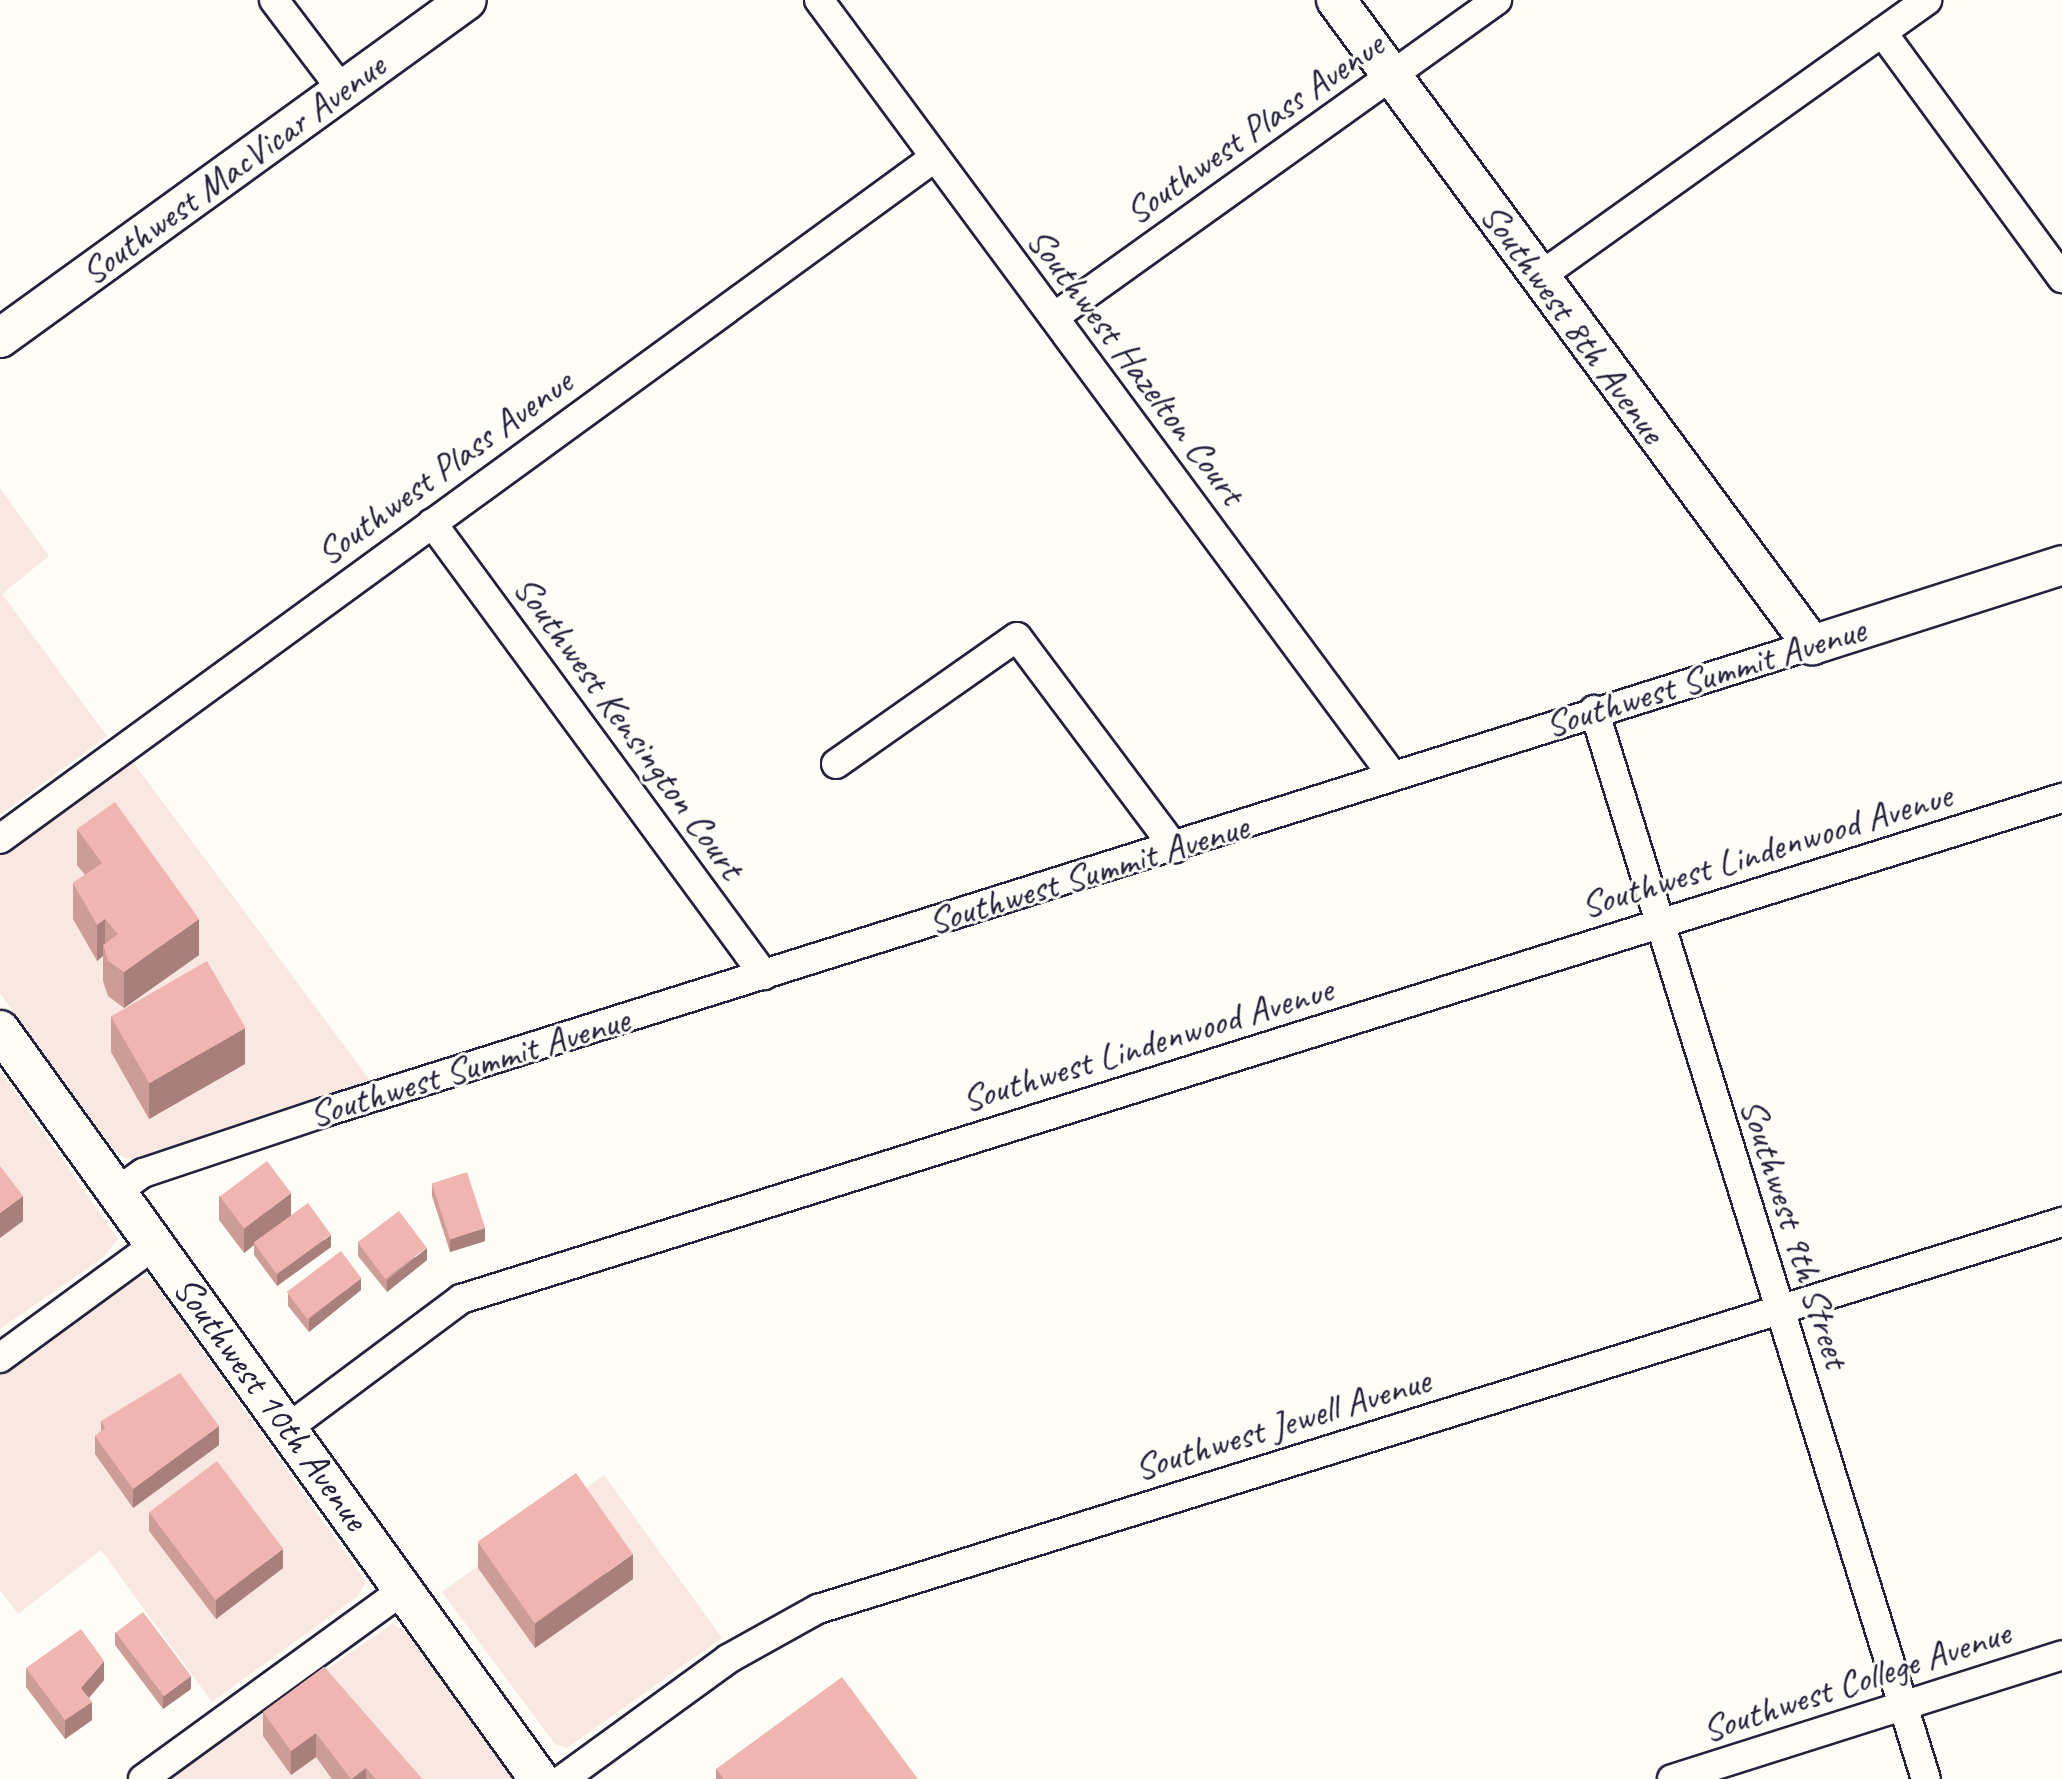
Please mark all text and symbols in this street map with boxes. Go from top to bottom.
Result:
street label: Southwest Plass Avenue [1116,22,1392,234]
street label: Southwest MacVicar Avenue [72,43,394,295]
street label: Southwest 8th Avenue [1471,194,1675,452]
street label: Southwest Hazelton Court [1017,219,1255,513]
street label: Southwest Plass Avenue [307,359,581,575]
street label: Southwest Kensington Court [504,567,754,887]
street label: Southwest Summit Avenue [1538,606,1872,748]
street label: Southwest Lindenwood Avenue [1575,772,1957,928]
street label: Southwest Summit Avenue [921,803,1255,945]
street label: Southwest Lindenwood Avenue [956,966,1338,1122]
street label: Southwest Summit Avenue [302,996,636,1138]
street label: Southwest 9th Street [1730,1092,1860,1374]
street label: Southwest 10th Avenue [164,1267,378,1539]
street label: Southwest Jewell Avenue [1129,1357,1435,1491]
street label: Southwest College Avenue [1696,1610,2016,1752]

